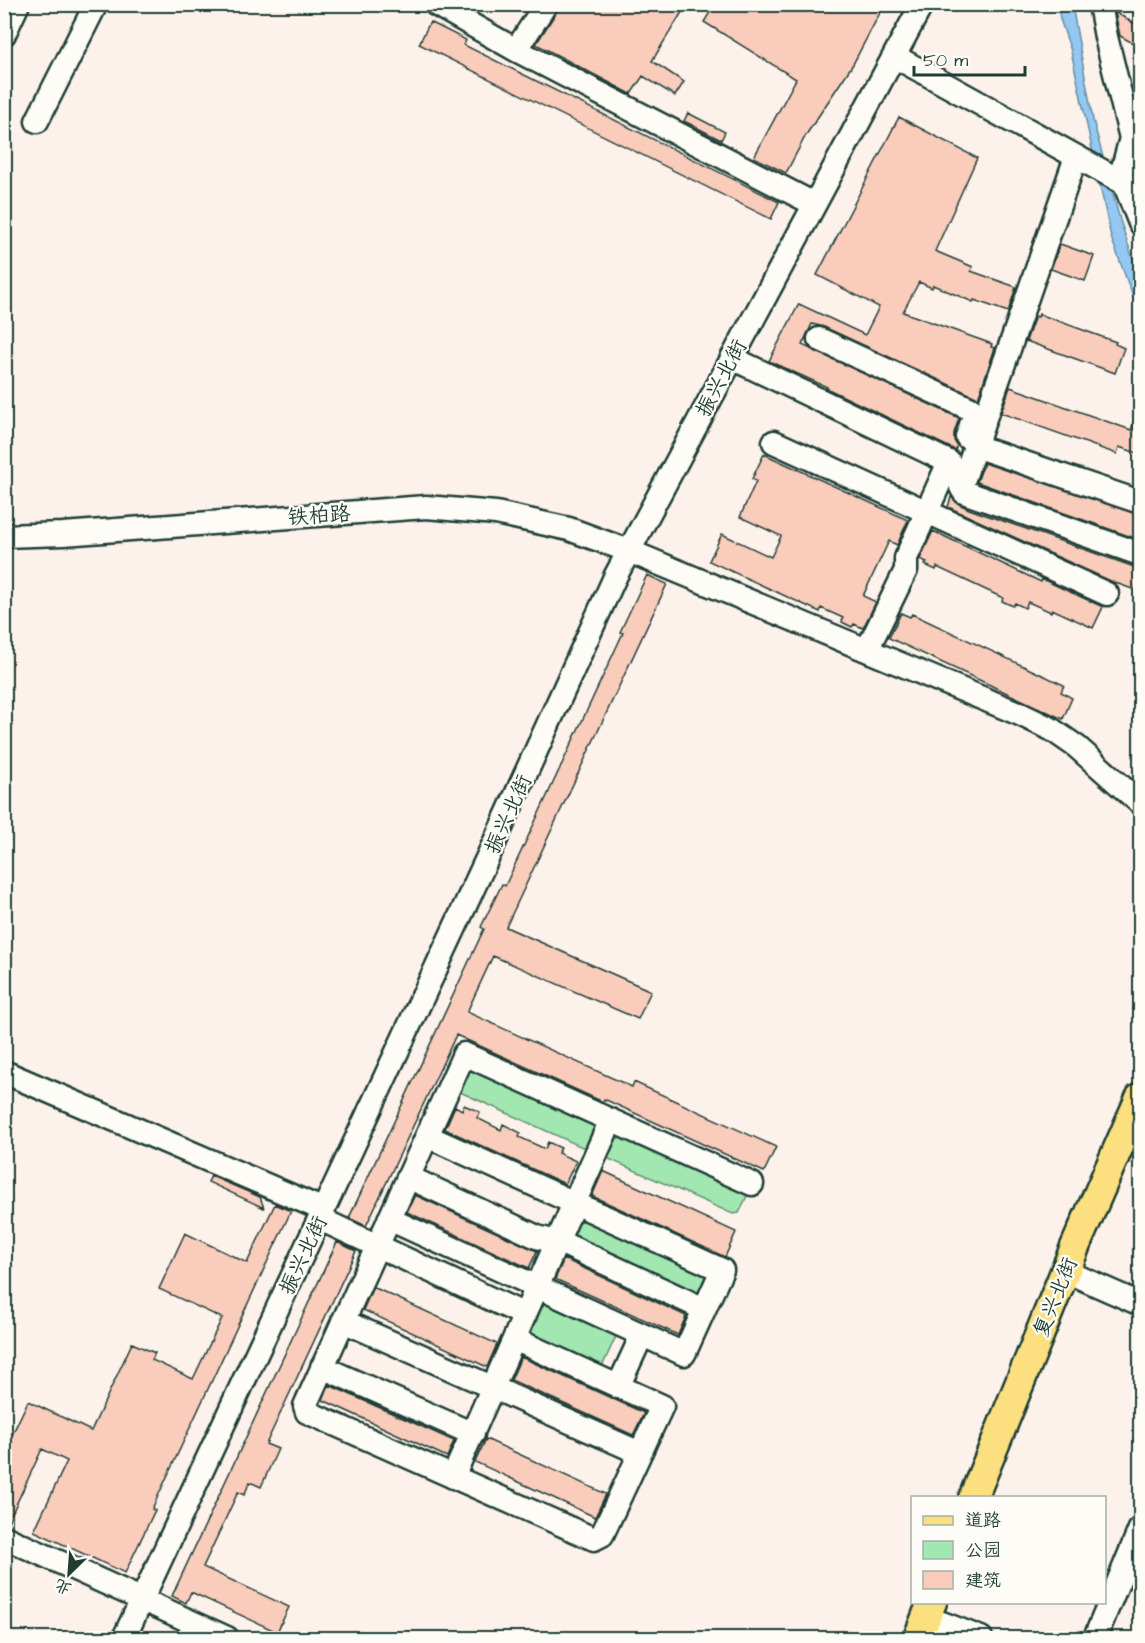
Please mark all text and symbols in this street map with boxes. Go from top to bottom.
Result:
scale bar [914,39,1025,77]
text: 50 m [923,48,968,73]
street label: 振兴北街 [689,334,754,422]
street label: 铁柏路 [287,499,351,532]
street label: 振兴北街 [478,770,539,858]
street label: 振兴北街 [273,1211,334,1299]
street label: 复兴北街 [1026,1253,1085,1342]
legend [911,1496,1106,1604]
text: 道路 [965,1508,1001,1533]
text: 公园 [965,1538,1001,1563]
north arrow [39,1544,99,1604]
text: 建筑 [965,1568,1001,1593]
text: 北 [51,1573,75,1600]

